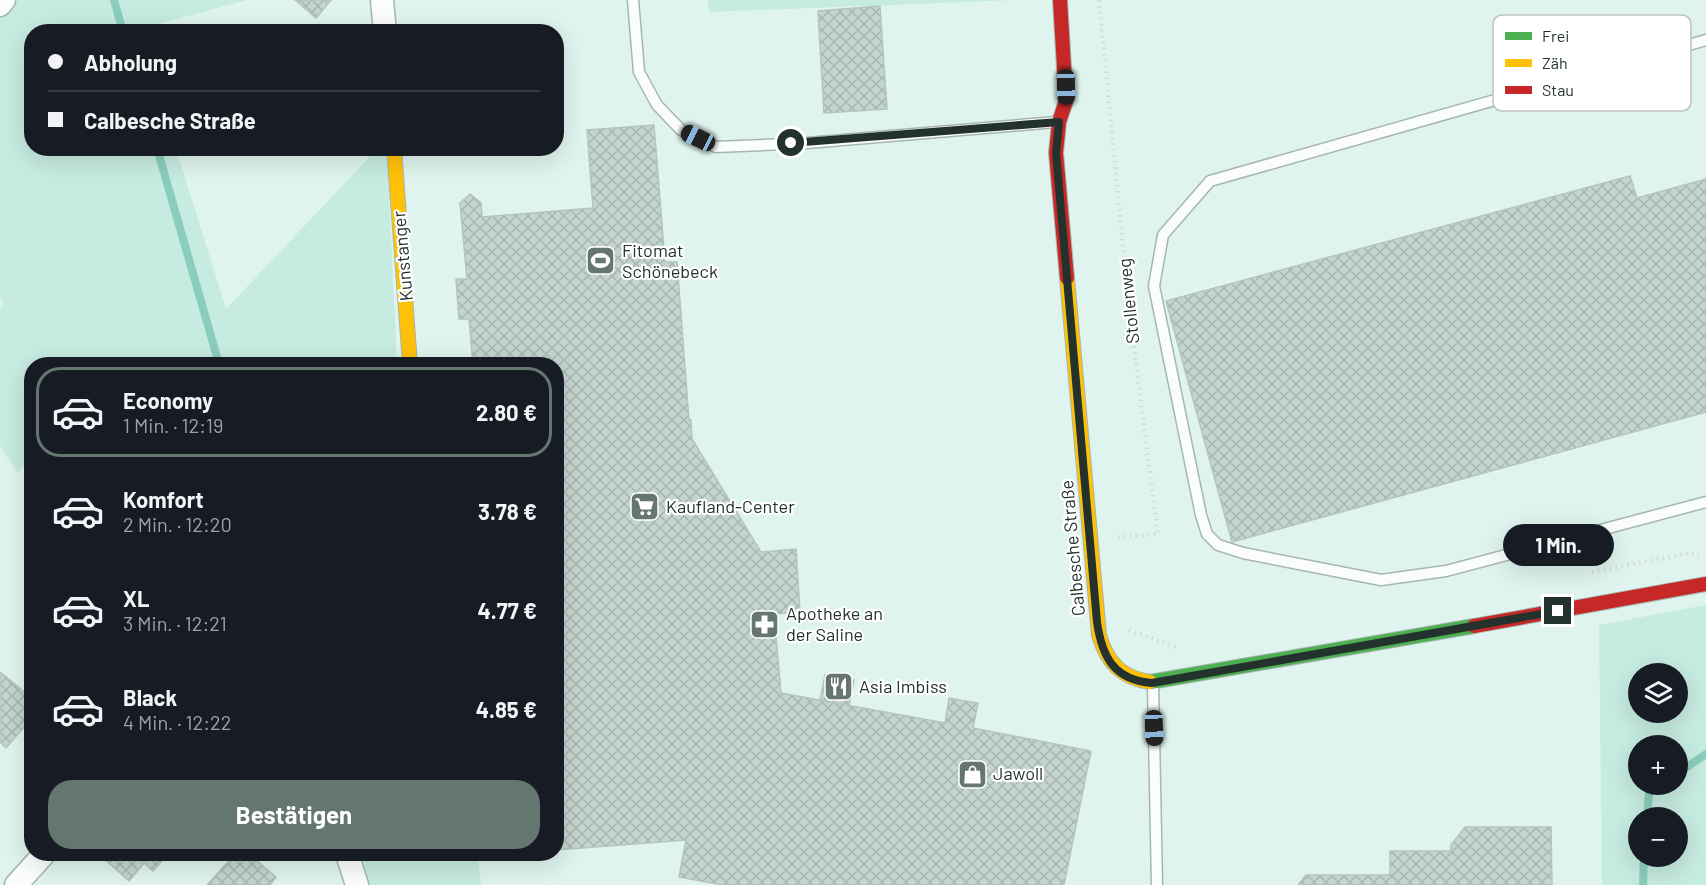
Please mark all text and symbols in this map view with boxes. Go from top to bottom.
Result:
legend [1493,15,1691,111]
text: Frei [1542,26,1569,45]
text: Abholung [84,49,177,75]
text: Zäh [1542,53,1568,72]
car [1057,69,1075,105]
text: Stau [1542,80,1574,99]
text: Calbesche Straße [84,107,256,133]
car [678,122,718,154]
route start [777,129,804,156]
street label: Kunstanger [387,210,417,302]
place label: Fitomat Schönebeck [622,239,718,282]
sports icon: Fitomat Schönebeck [585,245,617,277]
street label: Stollenweg [1113,257,1143,345]
icon: car [51,385,105,439]
text: Economy [123,387,213,413]
text: 2.80 € [476,399,537,425]
text: 1 Min. · 12:19 [123,413,223,437]
street label: Calbesche Straße [1055,479,1089,617]
icon: car [51,484,105,538]
text: Komfort [123,486,204,512]
supermarket icon: Kaufland-Center [629,491,661,523]
place label: Kaufland-Center [666,495,795,517]
text: 3.78 € [478,498,537,524]
text: 2 Min. · 12:20 [123,512,232,536]
callout: 1 Min. [1502,524,1614,566]
text: 1 Min. [1535,533,1582,557]
icon: car [51,583,105,637]
text: XL [123,585,149,611]
text: 4.77 € [478,597,537,623]
route end [1544,597,1571,624]
place label: Apotheke an der Saline [786,602,883,645]
pharmacy icon: Apotheke an der Saline [749,608,781,640]
text: 3 Min. · 12:21 [123,611,227,635]
map controls [1628,663,1688,867]
button: layers [1628,663,1688,723]
restaurant icon: Asia Imbiss [822,671,854,703]
place label: Asia Imbiss [859,675,947,697]
icon: car [51,682,105,736]
text: Black [123,684,177,710]
text: 4.85 € [476,696,537,722]
text: 4 Min. · 12:22 [123,710,231,734]
car [1144,710,1164,746]
button: + [1628,735,1688,795]
shop icon: Jawoll [956,758,988,790]
place label: Jawoll [993,762,1043,784]
button: Bestätigen [48,780,540,849]
button: − [1628,807,1688,867]

